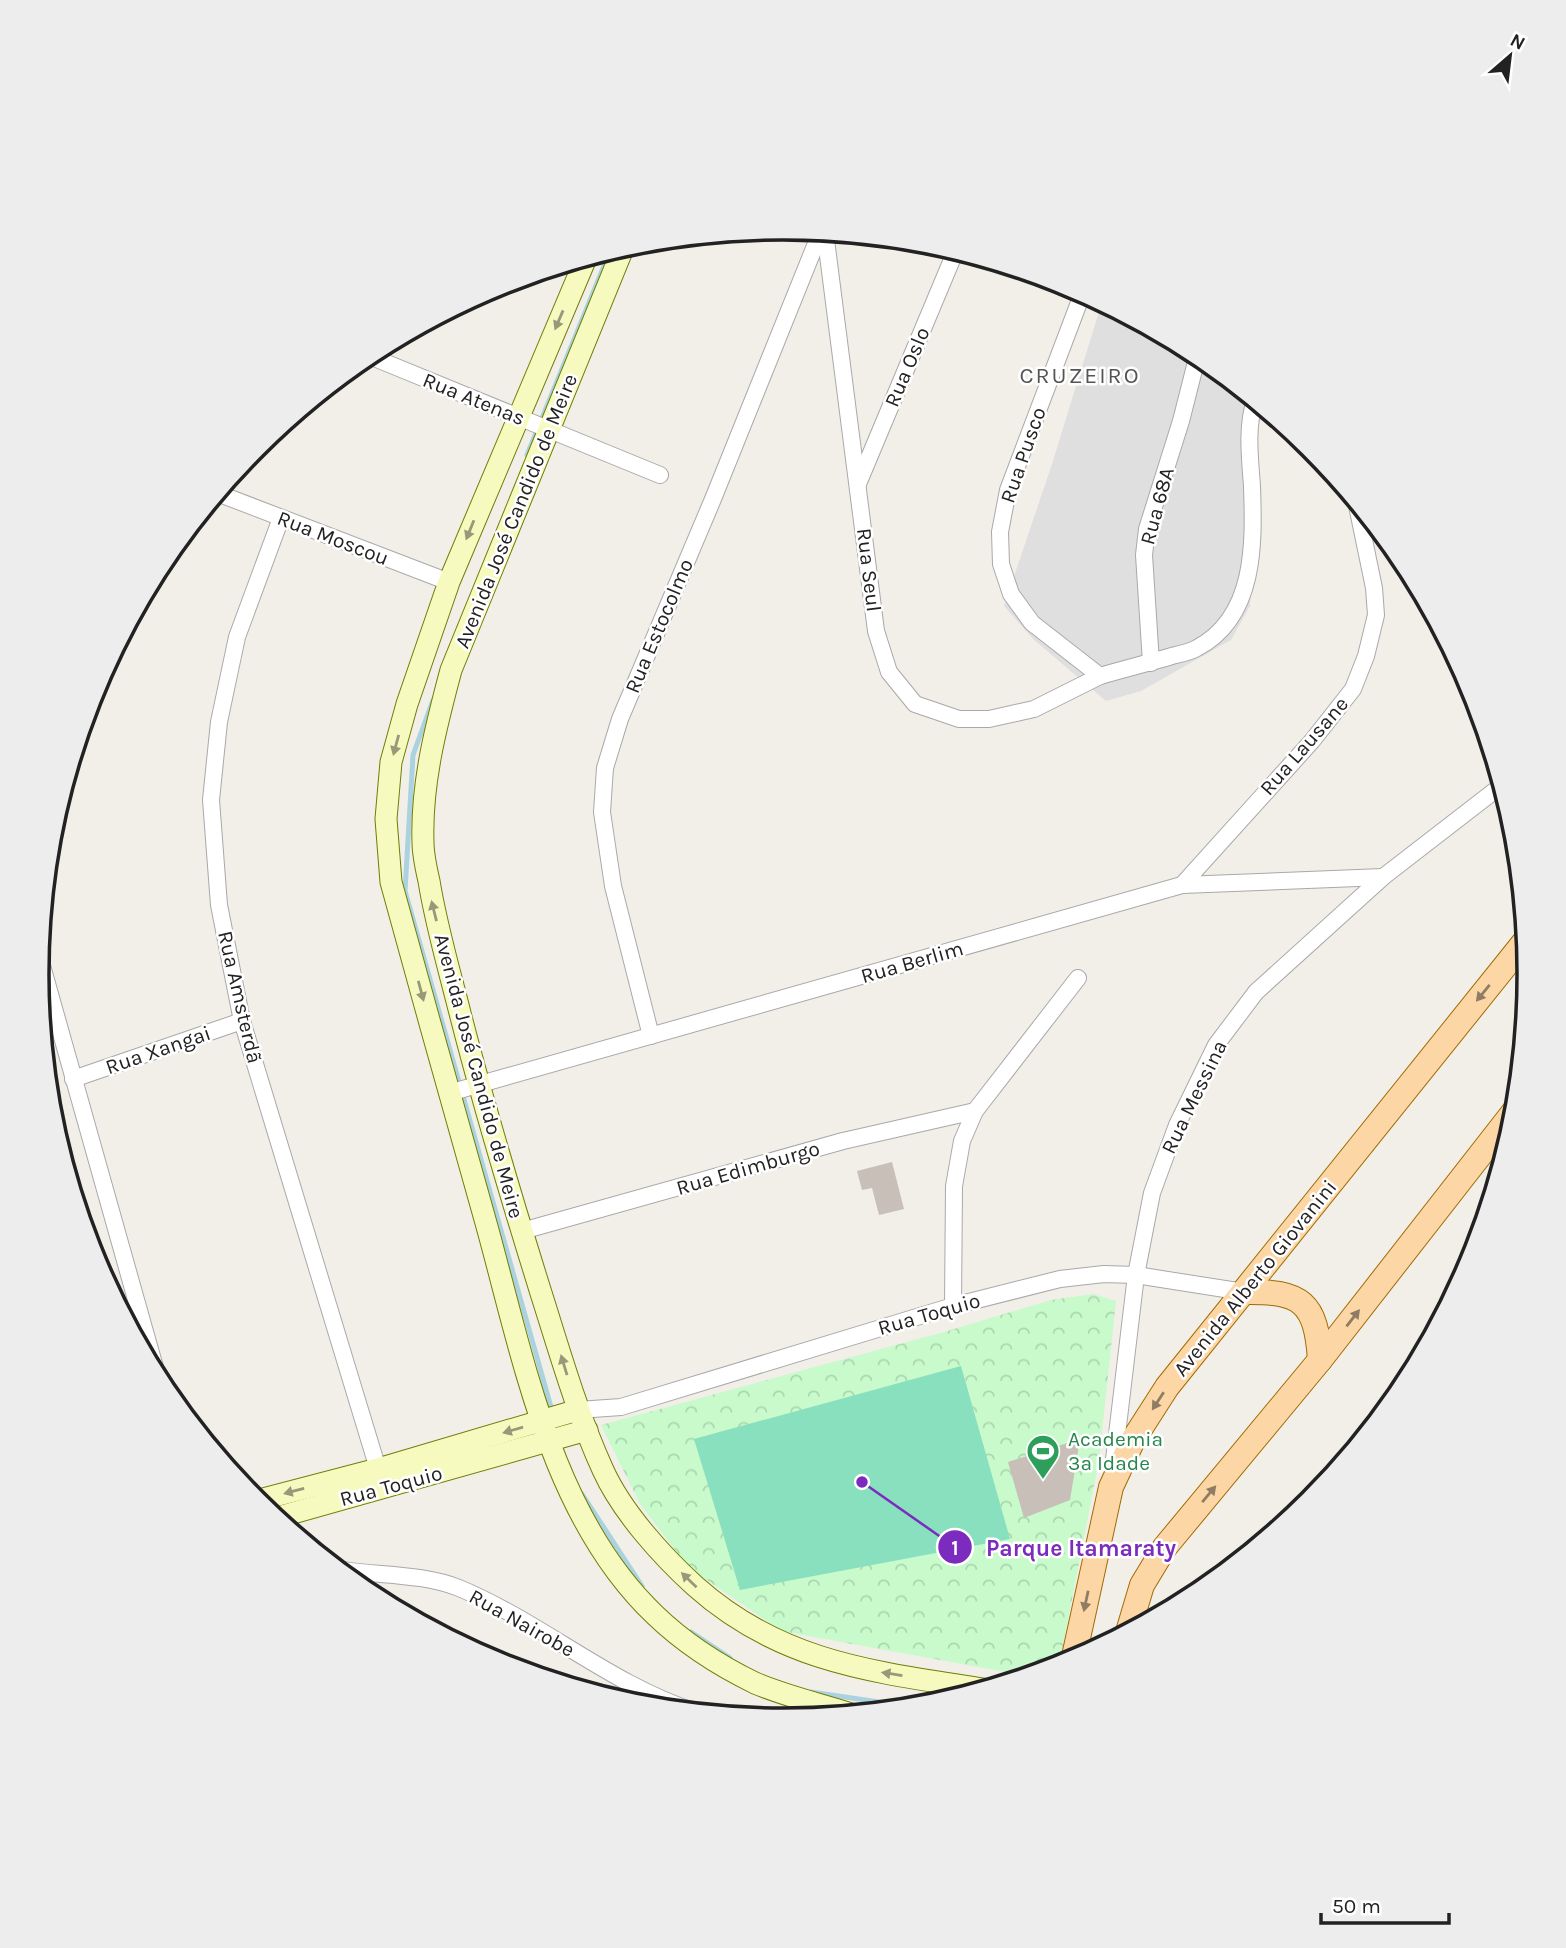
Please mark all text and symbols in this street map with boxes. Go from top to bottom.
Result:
north arrow [1475,21,1545,91]
text: N [1506,29,1529,55]
one-way arrow [553,310,564,331]
street label: Rua Oslo [880,324,934,410]
district label: CRUZEIRO [1019,362,1141,389]
street label: Rua Atenas [419,368,529,430]
street label: Avenida José Candido de Meire [450,370,582,652]
street label: Rua Pusco [995,404,1051,506]
street label: Rua 68A [1135,465,1179,547]
street label: Rua Moscou [274,506,392,570]
one-way arrow [464,520,476,540]
street label: Rua Seul [852,527,886,613]
street label: Rua Estocolmo [620,555,698,697]
street label: Rua Lausane [1255,692,1353,800]
one-way arrow [390,734,400,755]
one-way arrow [429,900,440,922]
street label: Rua Amsterdã [213,928,267,1066]
street label: Avenida José Candido de Meire [429,931,529,1221]
street label: Rua Berlim [858,936,966,988]
one-way arrow [417,981,427,1002]
one-way arrow [1477,984,1491,1002]
street label: Rua Xangai [102,1021,214,1079]
street label: Rua Messina [1156,1036,1232,1158]
street label: Rua Edimburgo [674,1136,822,1200]
street label: Avenida Alberto Giovanini [1169,1175,1341,1381]
street label: Rua Toquio [875,1288,983,1340]
one-way arrow [1345,1310,1360,1328]
one-way arrow [558,1355,569,1376]
one-way arrow [1152,1391,1165,1410]
one-way arrow [502,1425,523,1435]
place label: Academia 3ª Idade [1068,1427,1163,1475]
sports icon: Academia 3ª Idade [1024,1432,1062,1481]
street label: Rua Toquio [337,1461,445,1511]
one-way arrow [283,1486,305,1497]
one-way arrow [1201,1486,1216,1504]
callout: Parque Itamaraty [937,1525,1190,1569]
text: Parque Itamaraty [986,1535,1177,1562]
text: 1 [951,1536,959,1560]
one-way arrow [681,1572,698,1588]
street label: Rua Nairobe [465,1584,579,1662]
one-way arrow [1080,1590,1091,1612]
one-way arrow [881,1668,903,1679]
scale bar [1321,1882,1449,1926]
text: 50 m [1332,1894,1381,1918]

